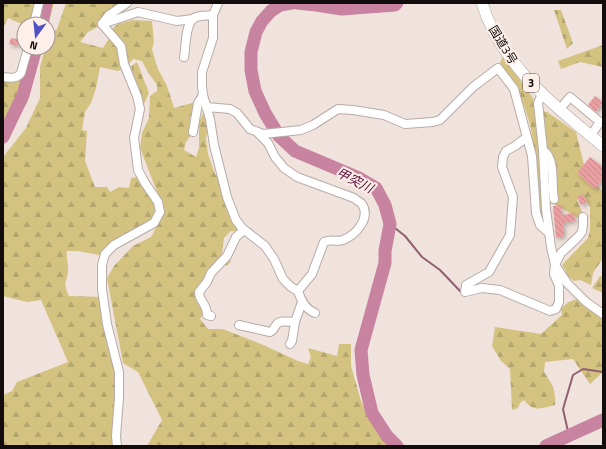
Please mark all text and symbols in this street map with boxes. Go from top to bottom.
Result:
north arrow [16,16,56,56]
street label: 国道3号 [484,22,523,68]
text: N [28,37,39,54]
road number: 3 [523,74,539,92]
water label: 甲突川 [333,162,379,199]

